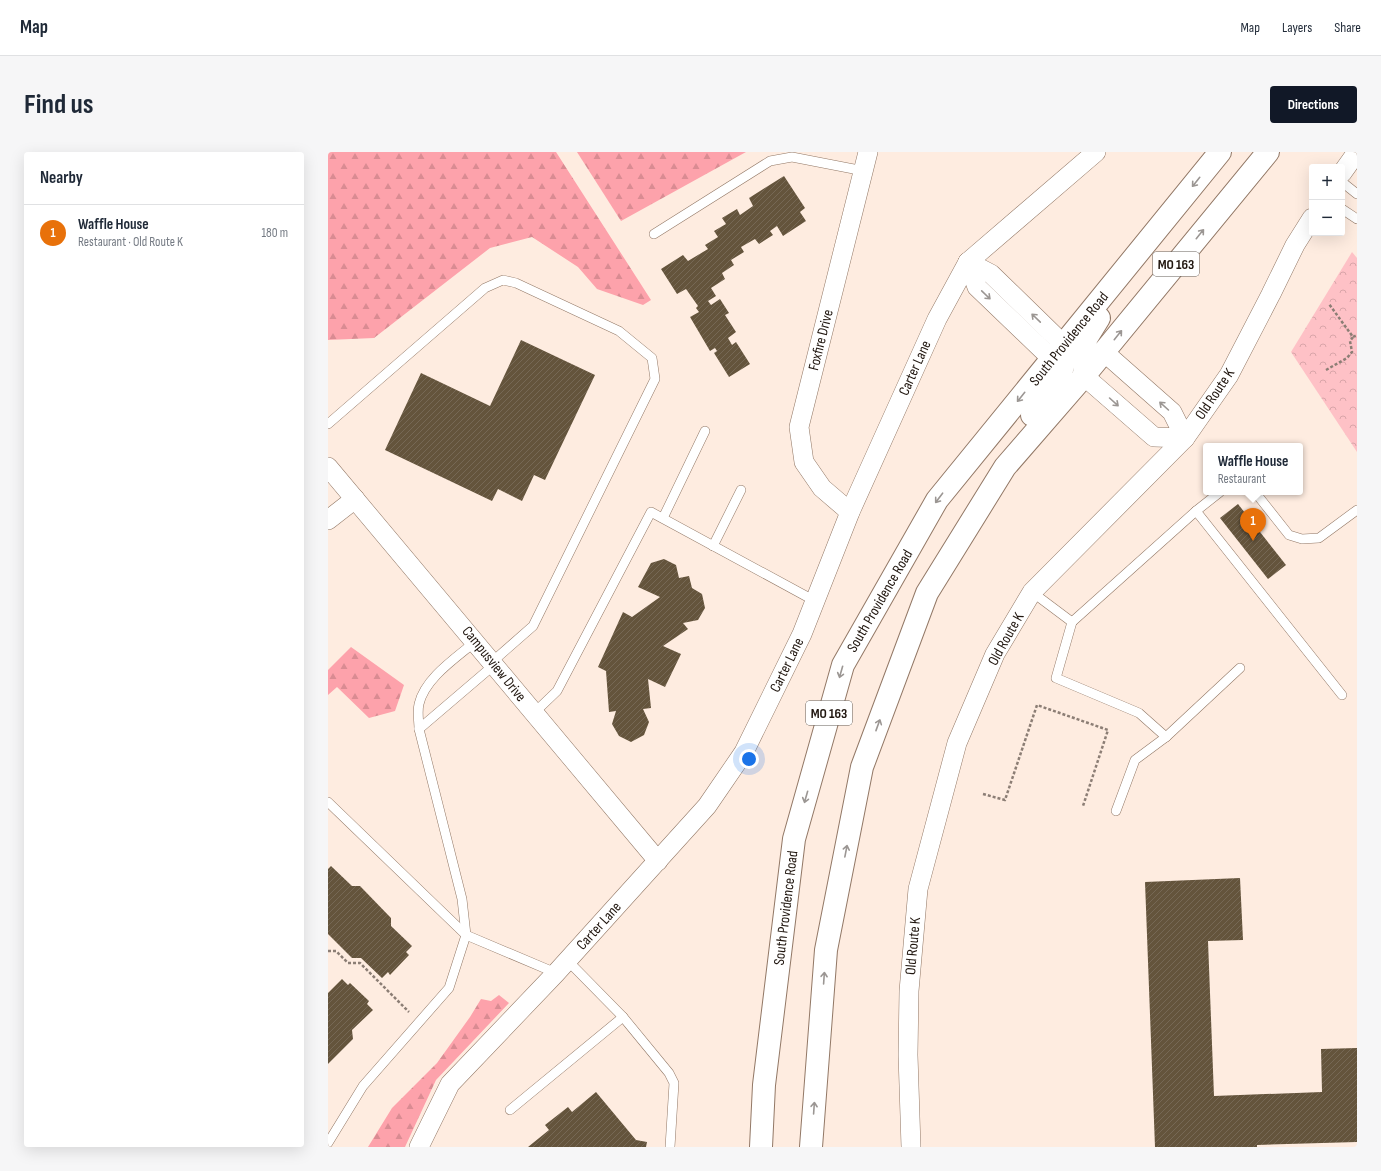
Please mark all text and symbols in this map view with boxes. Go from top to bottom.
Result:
text: Map [20,16,48,39]
text: Map [1240,19,1260,36]
text: Layers [1282,19,1312,36]
text: Share [1334,19,1361,36]
button: Directions [1270,86,1357,123]
text: Find us [24,88,93,121]
map controls [1309,164,1345,236]
button: + [1309,164,1345,200]
text: Nearby [40,168,83,188]
one-way arrow [1191,177,1200,188]
button: − [1309,200,1345,236]
text: Waffle House [78,215,149,234]
text: 1 [50,225,56,241]
text: 180 m [262,225,288,241]
one-way arrow [1196,229,1205,240]
text: Restaurant · Old Route K [78,234,183,250]
road number: MO 163 [1153,252,1199,276]
street label: South Providence Road [1025,288,1113,390]
one-way arrow [981,290,991,300]
street label: Foxfire Drive [804,307,838,373]
one-way arrow [1031,313,1041,323]
one-way arrow [1114,329,1122,340]
street label: Carter Lane [894,338,936,398]
street label: Old Route K [1191,365,1239,423]
one-way arrow [1017,391,1026,402]
one-way arrow [1108,397,1119,406]
one-way arrow [1159,401,1170,410]
popup [1203,443,1303,495]
text: Waffle House [1218,452,1288,471]
text: Restaurant [1218,471,1266,487]
one-way arrow [935,492,944,503]
pin: 1 [1240,508,1266,541]
street label: South Providence Road [843,546,917,656]
street label: Old Route K [984,609,1028,669]
street label: Campusview Drive [458,622,530,706]
street label: Carter Lane [766,635,808,695]
one-way arrow [837,665,844,678]
road number: MO 163 [806,701,852,725]
one-way arrow [875,719,883,731]
your location [739,749,759,769]
one-way arrow [802,790,809,803]
one-way arrow [842,844,850,857]
street label: South Providence Road [770,850,802,966]
street label: Carter Lane [572,898,626,954]
street label: Old Route K [901,916,925,976]
one-way arrow [820,972,827,985]
one-way arrow [811,1102,818,1115]

